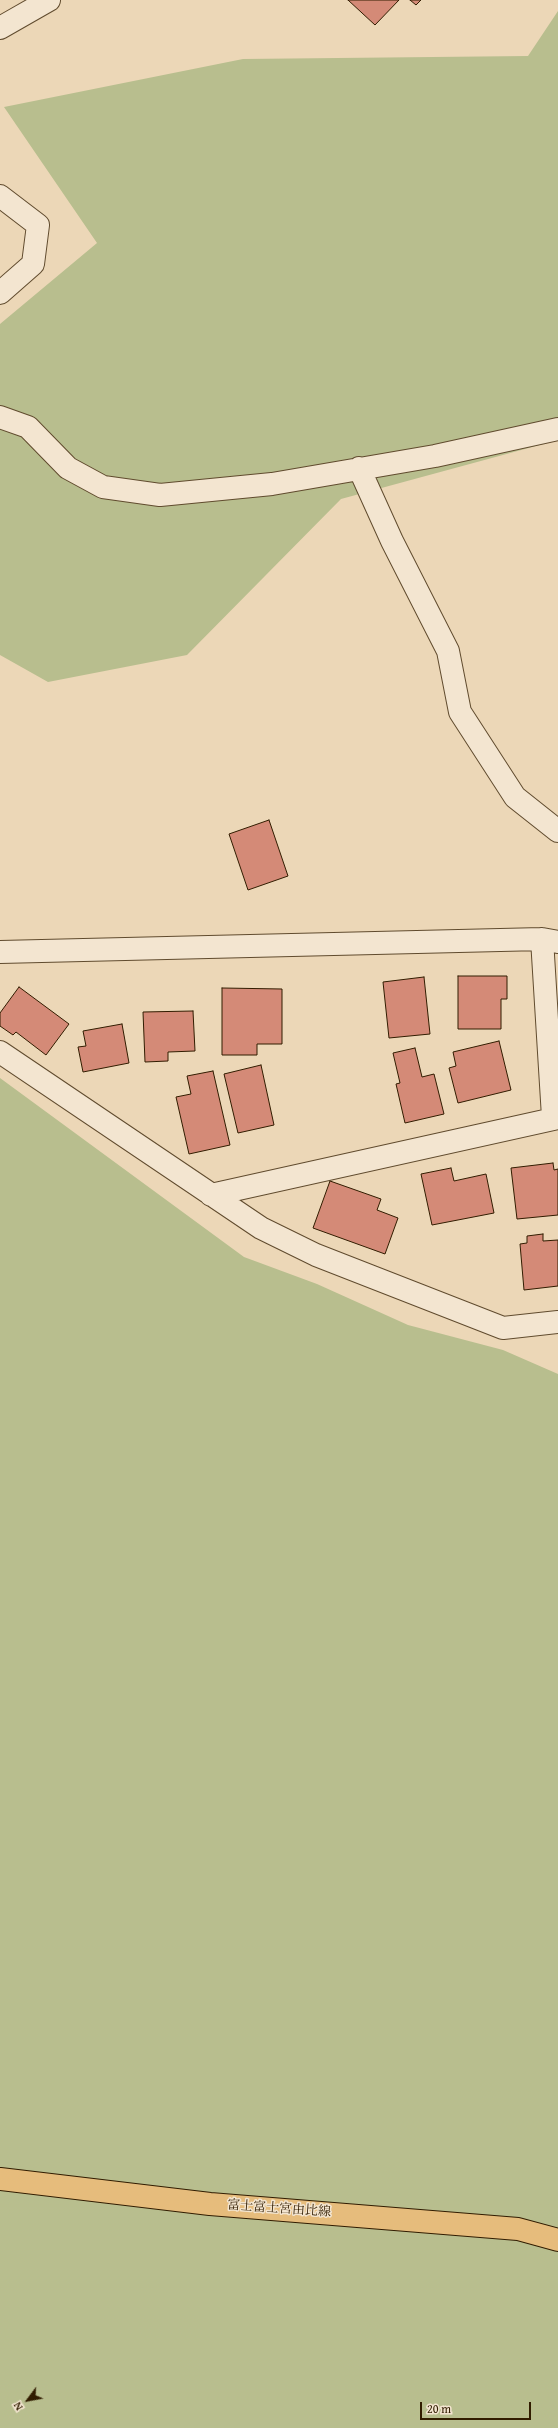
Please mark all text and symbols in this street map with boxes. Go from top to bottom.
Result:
street label: 富士富士宮由比線 [227,2198,331,2220]
north arrow [8,2380,48,2420]
scale bar [422,2394,533,2420]
text: N [9,2399,27,2414]
text: 20 m [427,2400,451,2417]

